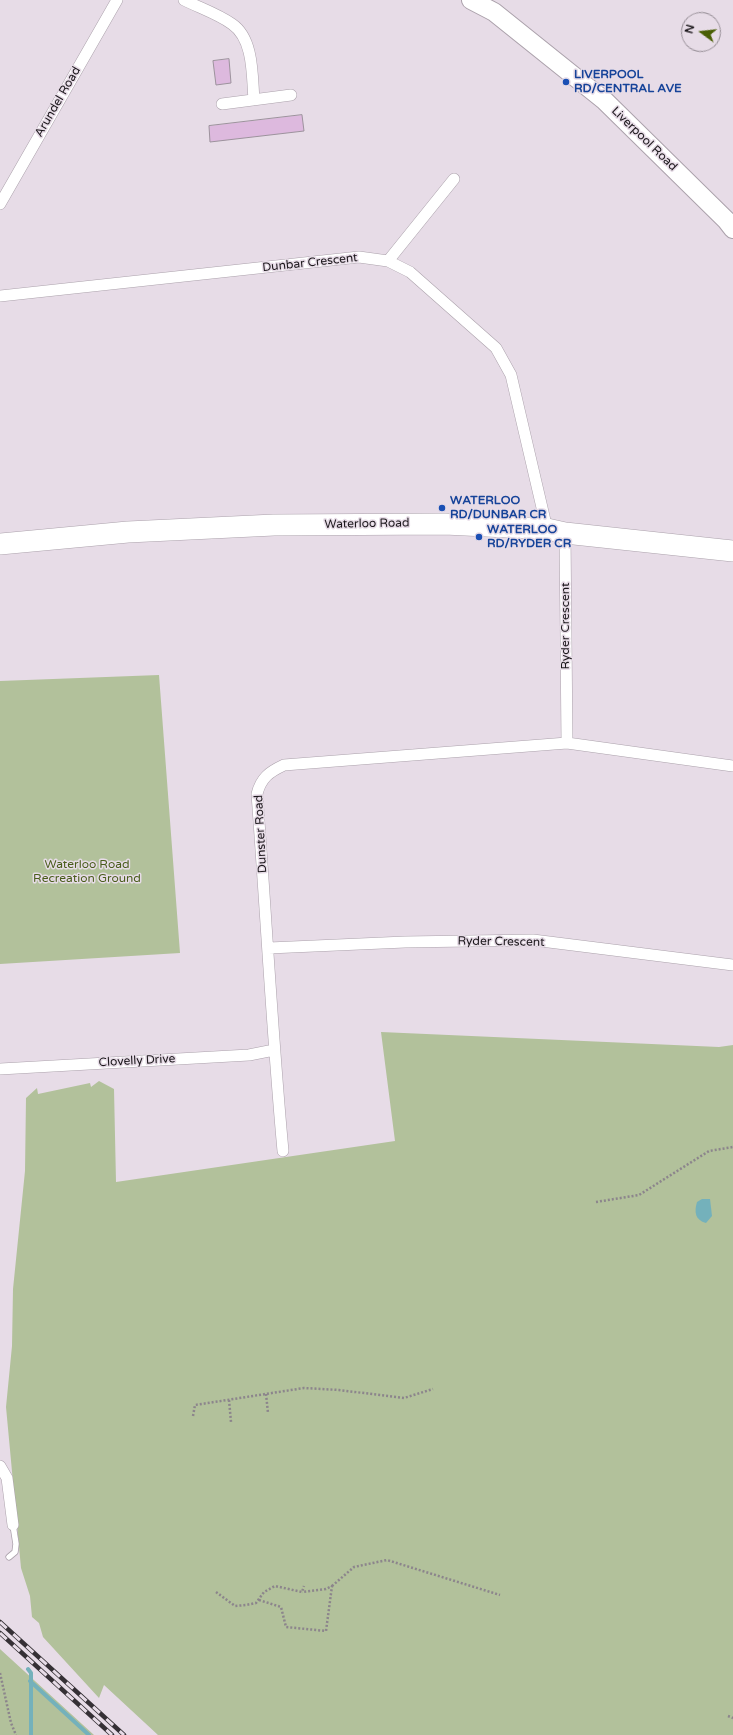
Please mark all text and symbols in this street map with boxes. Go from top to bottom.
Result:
north arrow [681,12,721,52]
text: N [682,23,697,35]
street label: Arundel Road [32,64,84,140]
place label: LIVERPOOL RD/CENTRAL AVE [574,68,682,96]
marker: LIVERPOOL RD/CENTRAL AVE [561,77,571,87]
street label: Liverpool Road [608,104,680,174]
street label: Dunbar Crescent [262,251,358,275]
place label: WATERLOO RD/DUNBAR CR [450,494,546,522]
marker: WATERLOO RD/DUNBAR CR [437,503,447,513]
street label: Waterloo Road [324,516,410,532]
place label: WATERLOO RD/RYDER CR [487,523,571,551]
marker: WATERLOO RD/RYDER CR [474,532,484,542]
street label: Ryder Crescent [559,582,573,670]
street label: Dunster Road [252,794,270,874]
park label: Waterloo Road Recreation Ground [33,858,141,886]
street label: Ryder Crescent [457,934,545,950]
street label: Clovelly Drive [98,1052,176,1070]

